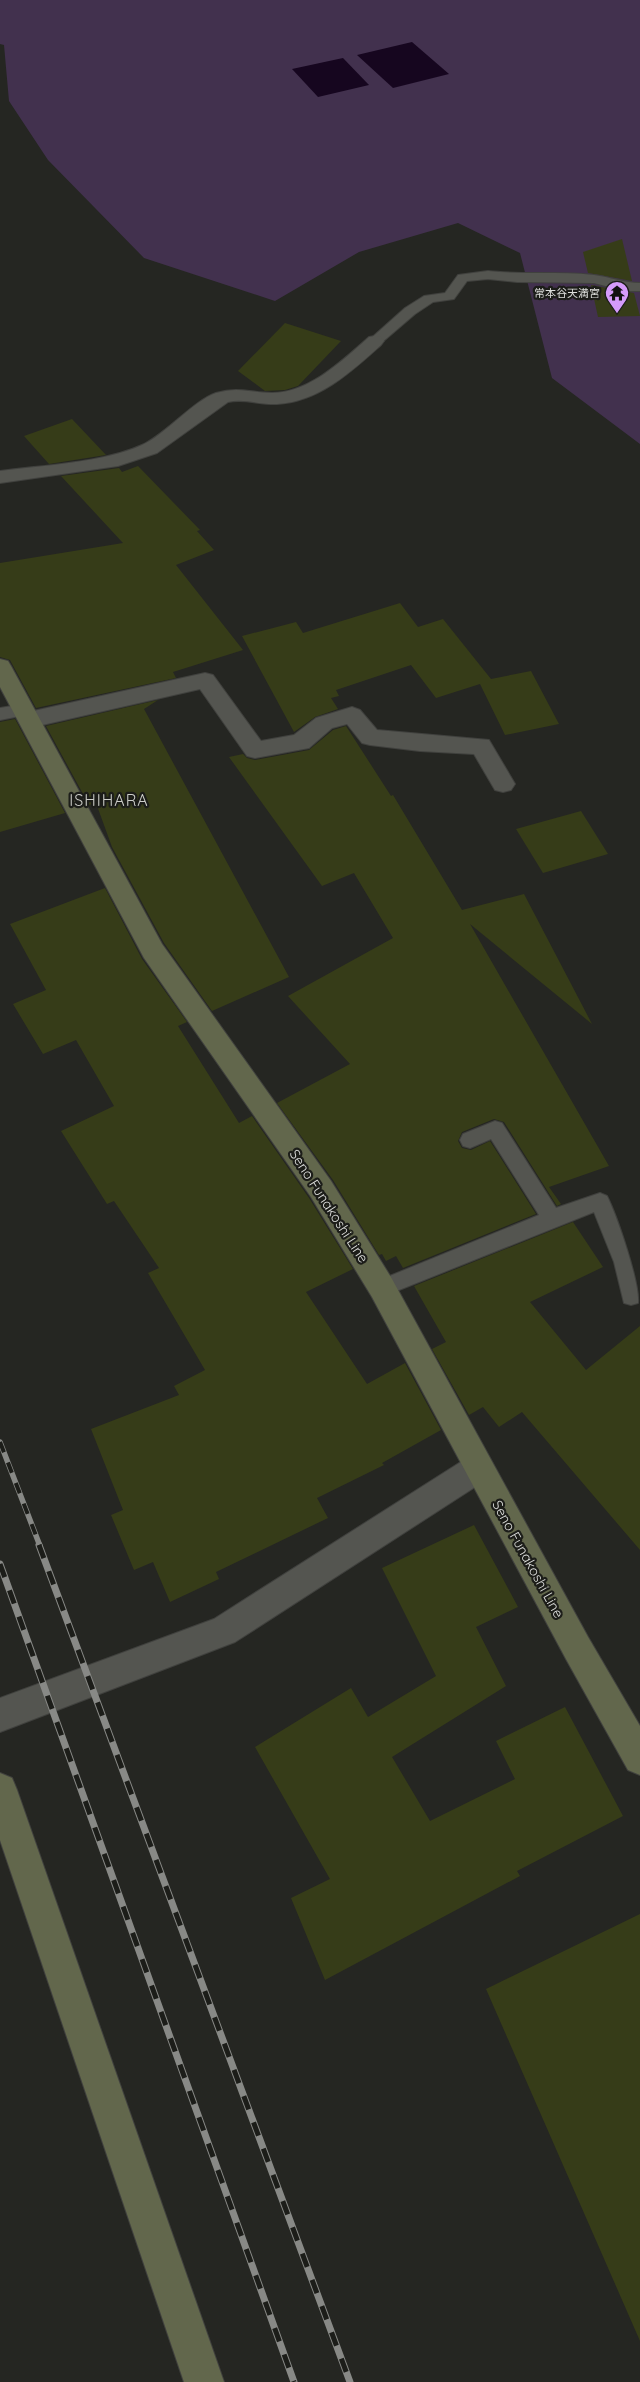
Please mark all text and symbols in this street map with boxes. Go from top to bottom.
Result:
temple icon: 常本谷天満宮 [604,280,630,314]
place label: 常本谷天満宮 [534,286,600,300]
district label: ISHIHARA [69,790,149,810]
street label: Seno Funakoshi Line [286,1146,372,1266]
street label: Seno Funakoshi Line [488,1497,568,1621]

